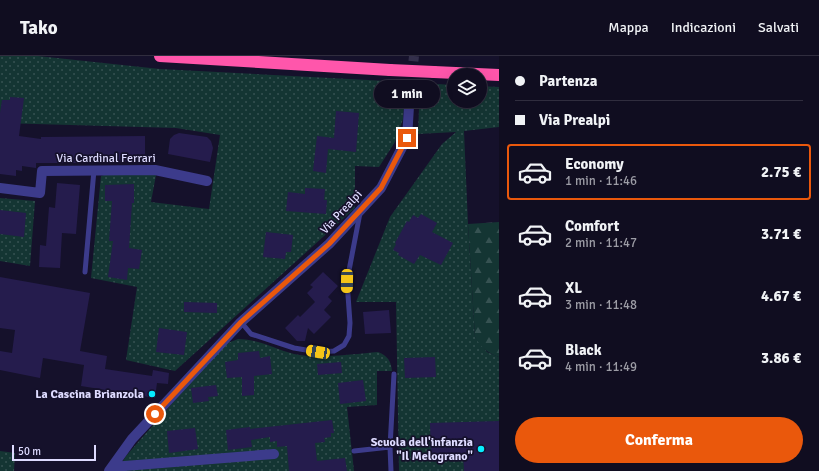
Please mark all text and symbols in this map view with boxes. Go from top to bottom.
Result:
text: Tako [20,16,58,40]
text: Mappa [608,19,649,36]
text: Indicazioni [671,19,736,36]
text: Salvati [758,19,799,36]
map controls [447,68,487,108]
button: layers [447,68,487,108]
text: Partenza [539,72,597,90]
callout: 1 min [374,80,440,108]
text: 1 min [391,86,423,102]
text: Via Prealpi [539,111,610,129]
route end [398,129,416,147]
street label: Via Cardinal Ferrari [56,151,156,166]
icon: car [517,154,553,190]
text: Economy [565,155,624,173]
text: 2.75 € [761,163,801,181]
text: 1 min · 11:46 [565,173,637,189]
street label: Via Prealpi [317,187,366,238]
icon: car [517,216,553,252]
text: Comfort [565,217,619,235]
text: 3.71 € [761,225,801,243]
text: 2 min · 11:47 [565,235,637,251]
car [341,269,353,293]
icon: car [517,278,553,314]
text: XL [565,279,582,297]
text: 4.67 € [761,287,801,305]
text: 3 min · 11:48 [565,297,637,313]
icon: car [517,340,553,376]
text: Black [565,341,602,359]
car [305,344,331,360]
text: 3.86 € [761,349,801,367]
text: 4 min · 11:49 [565,359,637,375]
place label: La Cascina Brianzola [35,387,144,402]
marker: La Cascina Brianzola [147,389,157,399]
route start [146,405,164,423]
button: Conferma [515,417,803,463]
place label: Scuola dell'infanzia "Il Melograno" [371,435,473,464]
scale bar [12,443,96,462]
marker: Scuola dell'infanzia "Il Melograno" [476,444,486,454]
text: 50 m [18,445,41,458]

